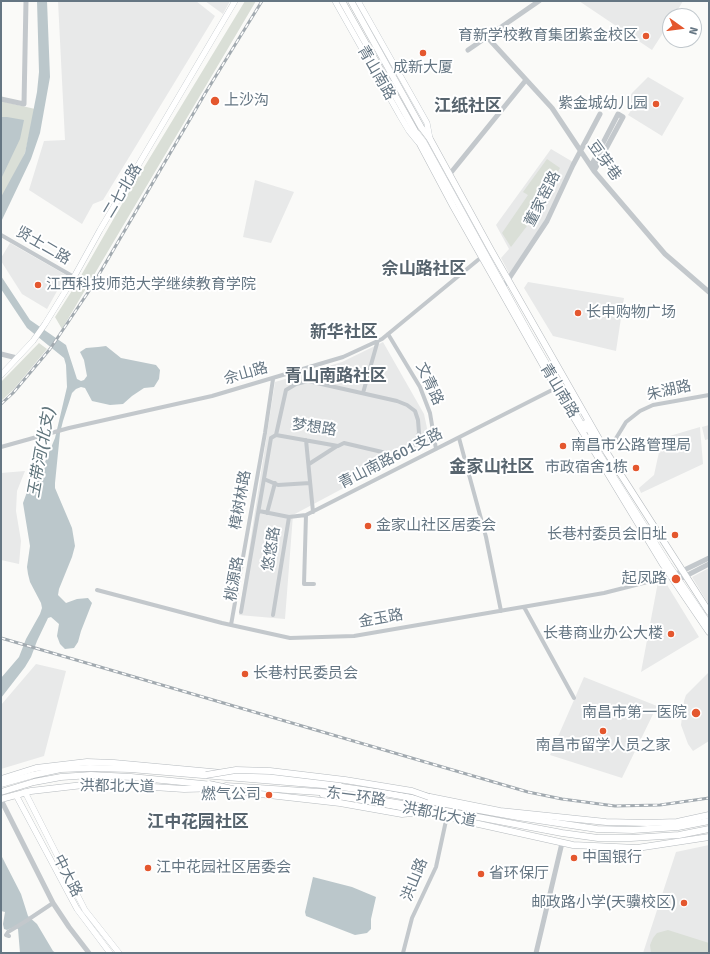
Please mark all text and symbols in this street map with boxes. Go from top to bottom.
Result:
north arrow [662,8,702,48]
text: N [686,25,700,36]
place label: 育新学校教育集团紫金校区 [458,27,638,45]
marker: 育新学校教育集团紫金校区 [641,31,651,41]
street label: 青山南路 [353,43,399,103]
marker: 成新大厦 [418,48,428,58]
place label: 成新大厦 [393,59,453,77]
place label: 上沙沟 [224,92,269,110]
marker: 上沙沟 [209,95,221,107]
place label: 紫金城幼儿园 [558,95,648,113]
district label: 江纸社区 [434,97,502,117]
marker: 紫金城幼儿园 [651,99,661,109]
street label: 豆芽巷 [583,138,625,184]
street label: 二七北路 [100,161,146,221]
street label: 董家窑路 [521,168,565,230]
street label: 贤士二路 [13,223,73,269]
district label: 佘山路社区 [382,260,466,280]
place label: 江西科技师范大学继续教育学院 [46,276,256,294]
marker: 江西科技师范大学继续教育学院 [33,280,43,290]
place label: 长申购物广场 [586,304,676,322]
marker: 长申购物广场 [573,308,583,318]
district label: 新华社区 [310,323,378,343]
street label: 佘山路 [222,359,270,389]
street label: 文青路 [411,360,447,408]
street label: 青山南路 [536,361,582,421]
district label: 青山南路社区 [285,367,387,387]
street label: 朱湖路 [645,377,693,405]
water label: 玉带河(北支) [25,407,59,499]
street label: 梦想路 [290,416,338,440]
street label: 青山南路601支路 [336,425,446,493]
place label: 南昌市公路管理局 [571,437,691,455]
marker: 南昌市公路管理局 [558,441,568,451]
district label: 金家山社区 [450,458,534,478]
place label: 市政宿舍1栋 [545,459,628,477]
marker: 市政宿舍1栋 [631,463,641,473]
street label: 樟树林路 [227,469,255,531]
place label: 金家山社区居委会 [376,517,496,535]
marker: 金家山社区居委会 [363,521,373,531]
street label: 悠悠路 [260,525,284,573]
place label: 长巷村委员会旧址 [547,526,667,544]
marker: 长巷村委员会旧址 [670,530,680,540]
street label: 桃源路 [222,555,248,603]
place label: 起凤路 [622,570,667,588]
marker: 起凤路 [670,573,682,585]
street label: 金玉路 [357,606,405,632]
place label: 长巷商业办公大楼 [543,625,663,643]
marker: 长巷商业办公大楼 [666,629,676,639]
place label: 长巷村民委员会 [253,665,358,683]
marker: 长巷村民委员会 [240,669,250,679]
place label: 南昌市第一医院 [582,704,687,722]
marker: 南昌市第一医院 [690,707,702,719]
marker: 南昌市留学人员之家 [598,726,608,736]
place label: 南昌市留学人员之家 [536,737,670,755]
street label: 洪都北大道 [79,777,155,797]
street label: 东一环路 [325,784,387,810]
place label: 燃气公司 [201,786,261,804]
marker: 燃气公司 [264,790,274,800]
street label: 洪都北大道 [400,799,478,831]
district label: 江中花园社区 [147,813,249,833]
place label: 中国银行 [582,849,642,867]
street label: 中大路 [49,852,85,900]
marker: 中国银行 [569,853,579,863]
street label: 洪山路 [398,856,432,904]
place label: 江中花园社区居委会 [156,859,291,877]
marker: 江中花园社区居委会 [143,863,153,873]
place label: 省环保厅 [489,865,549,883]
marker: 省环保厅 [476,869,486,879]
place label: 邮政路小学(天骥校区) [531,894,676,912]
marker: 邮政路小学(天骥校区) [679,898,689,908]

